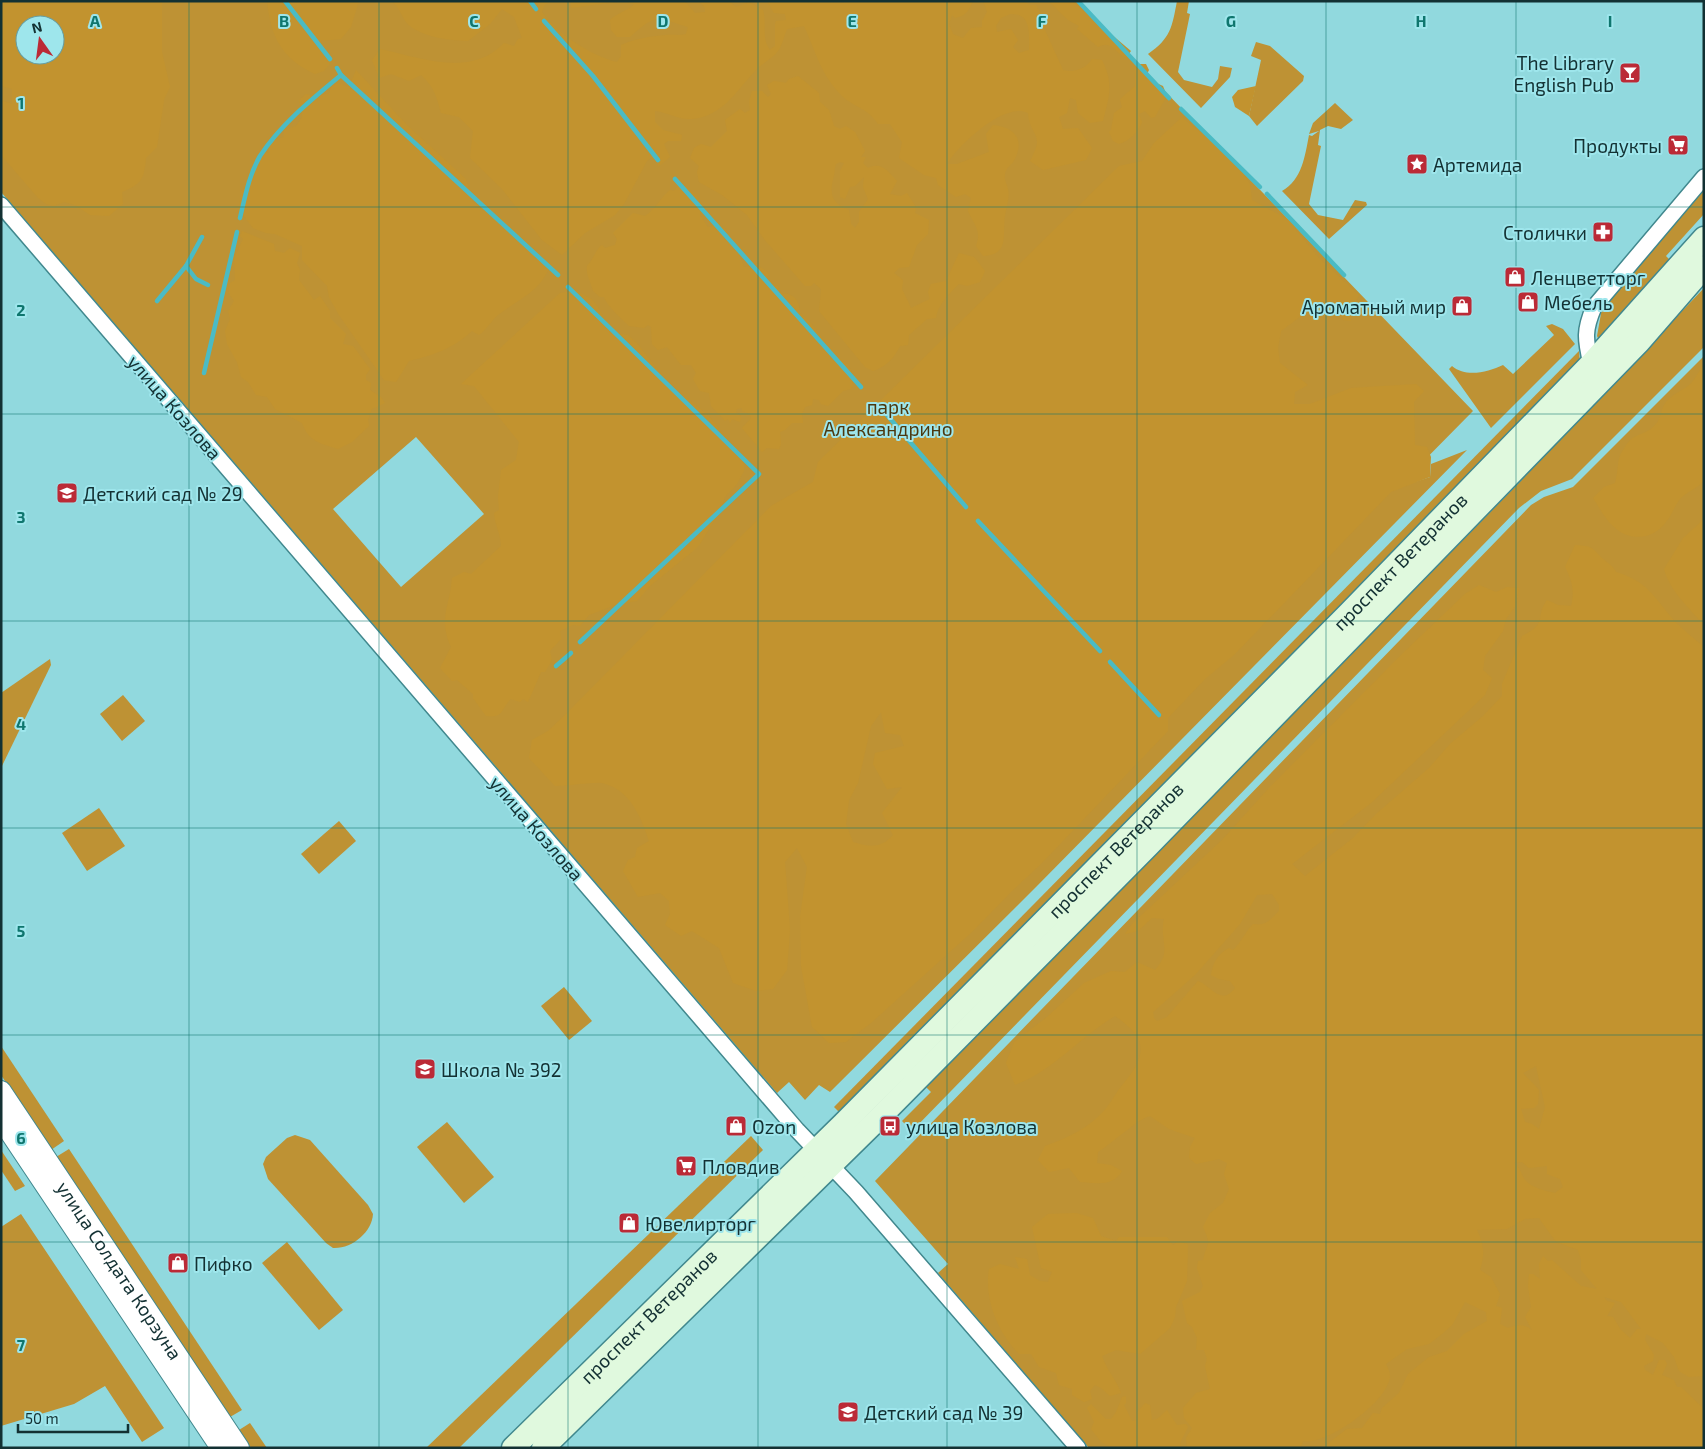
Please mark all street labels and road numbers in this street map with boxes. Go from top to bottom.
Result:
street label: улица Козлова [123,350,227,465]
street label: проспект Ветеранов [1328,488,1471,634]
street label: улица Козлова [485,771,589,886]
street label: проспект Ветеранов [1043,776,1187,922]
street label: улица Солдата Корзуна [52,1176,188,1363]
street label: проспект Ветеранов [575,1244,721,1388]

